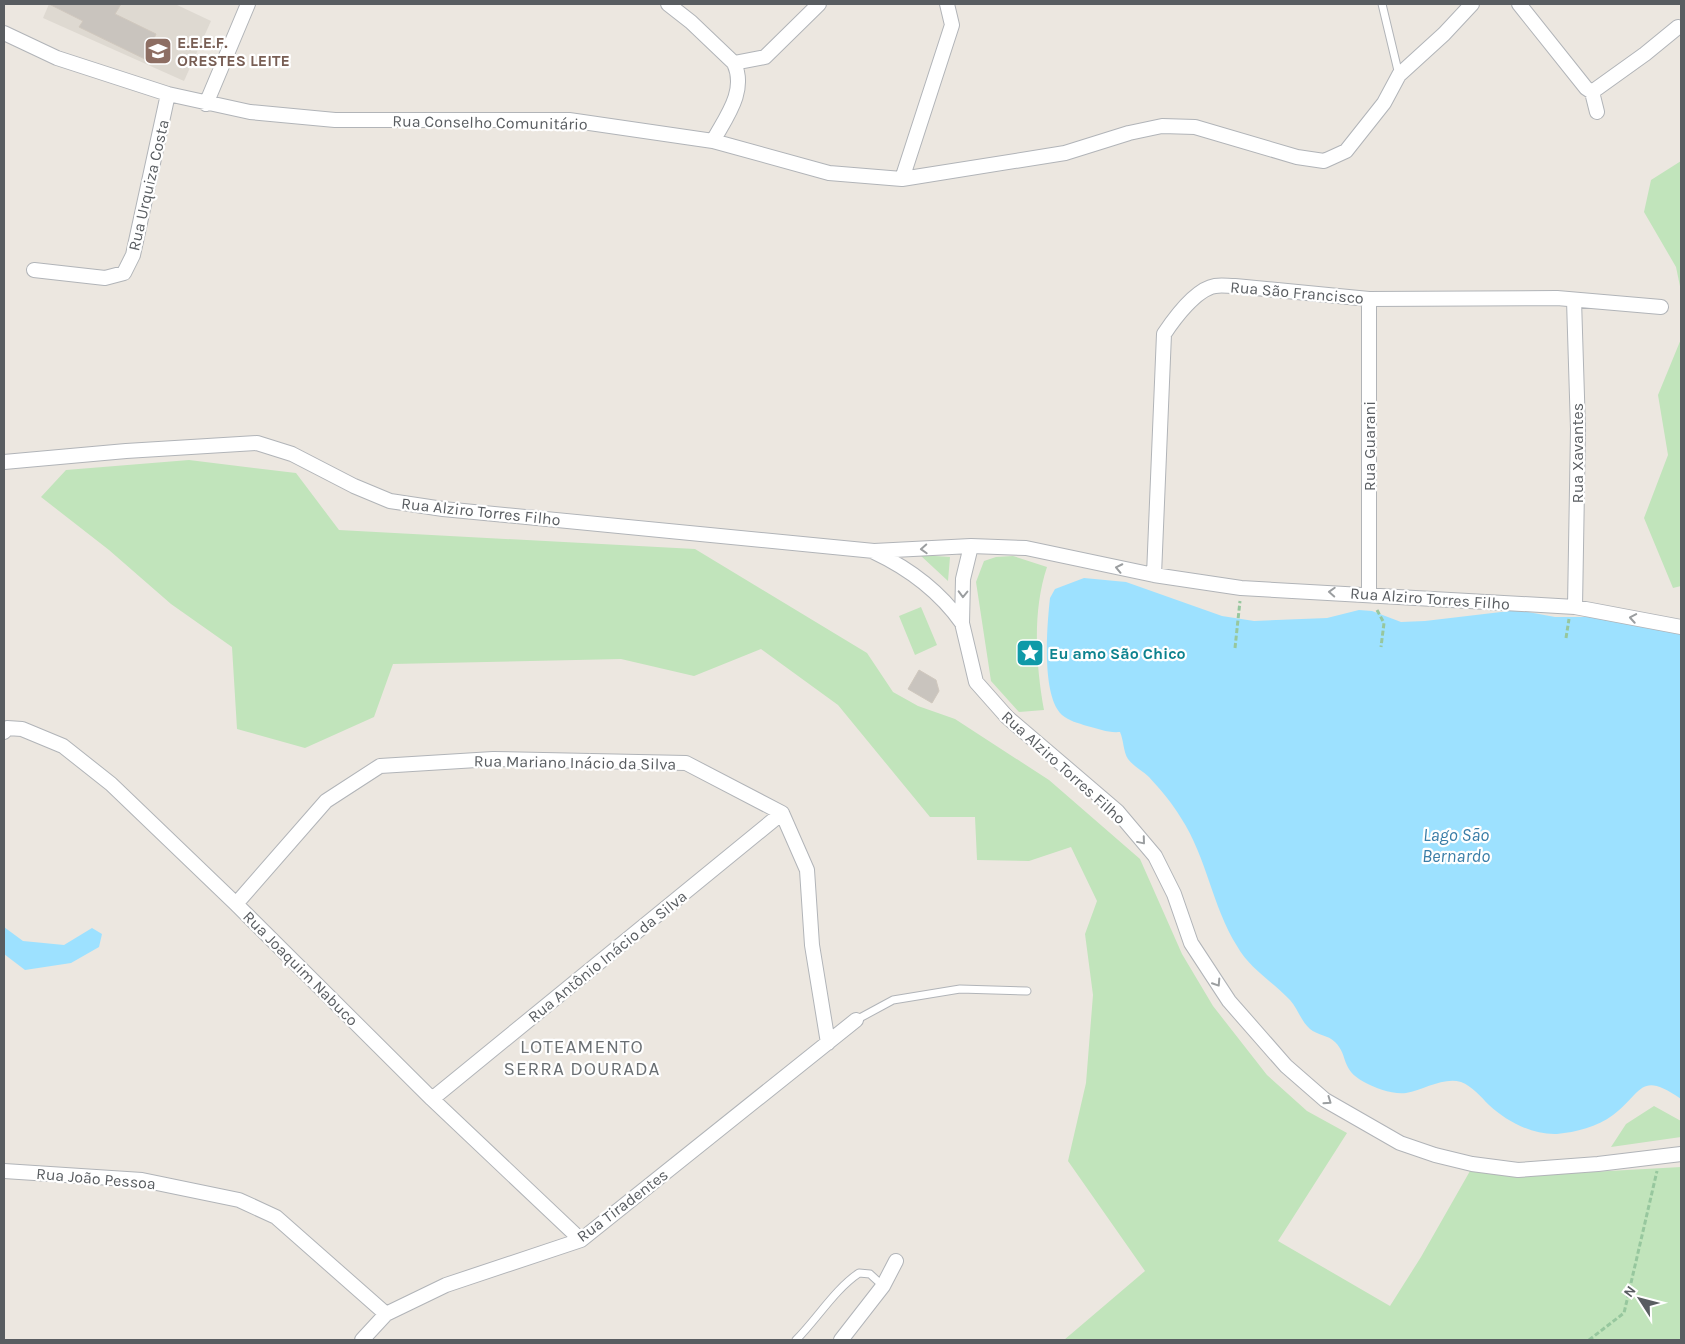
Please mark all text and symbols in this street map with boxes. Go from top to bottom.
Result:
place label: E.E.E.F. ORESTES LEITE [177,33,290,70]
school or university icon: E.E.E.F. ORESTES LEITE [143,36,173,66]
street label: Rua Conselho Comunitário [392,111,588,134]
street label: Rua Urquiza Costa [124,118,173,253]
street label: Rua São Francisco [1229,277,1365,308]
street label: Rua Guarani [1360,401,1379,491]
street label: Rua Xavantes [1568,403,1587,503]
street label: Rua Alziro Torres Filho [400,494,561,529]
one-way arrow [919,543,927,554]
one-way arrow [1115,563,1123,573]
street label: Rua Alziro Torres Filho [1350,583,1510,614]
one-way arrow [1328,586,1336,597]
one-way arrow [958,590,968,598]
one-way arrow [1629,613,1638,623]
place icon: Eu amo São Chico [1015,638,1045,668]
place label: Eu amo São Chico [1049,644,1186,663]
street label: Rua Alziro Torres Filho [998,707,1129,828]
street label: Rua Mariano Inácio da Silva [474,751,676,774]
water label: Lago São Bernardo [1422,824,1490,867]
one-way arrow [1136,835,1145,844]
street label: Rua Antônio Inácio da Silva [524,886,691,1026]
street label: Rua Joaquim Nabuco [239,907,362,1030]
one-way arrow [1211,978,1220,987]
district label: LOTEAMENTO SERRA DOURADA [503,1036,661,1080]
one-way arrow [1322,1095,1331,1104]
street label: Rua João Pessoa [35,1164,157,1193]
street label: Rua Tiradentes [573,1165,672,1246]
north arrow [1615,1274,1665,1324]
text: N [1620,1283,1640,1301]

